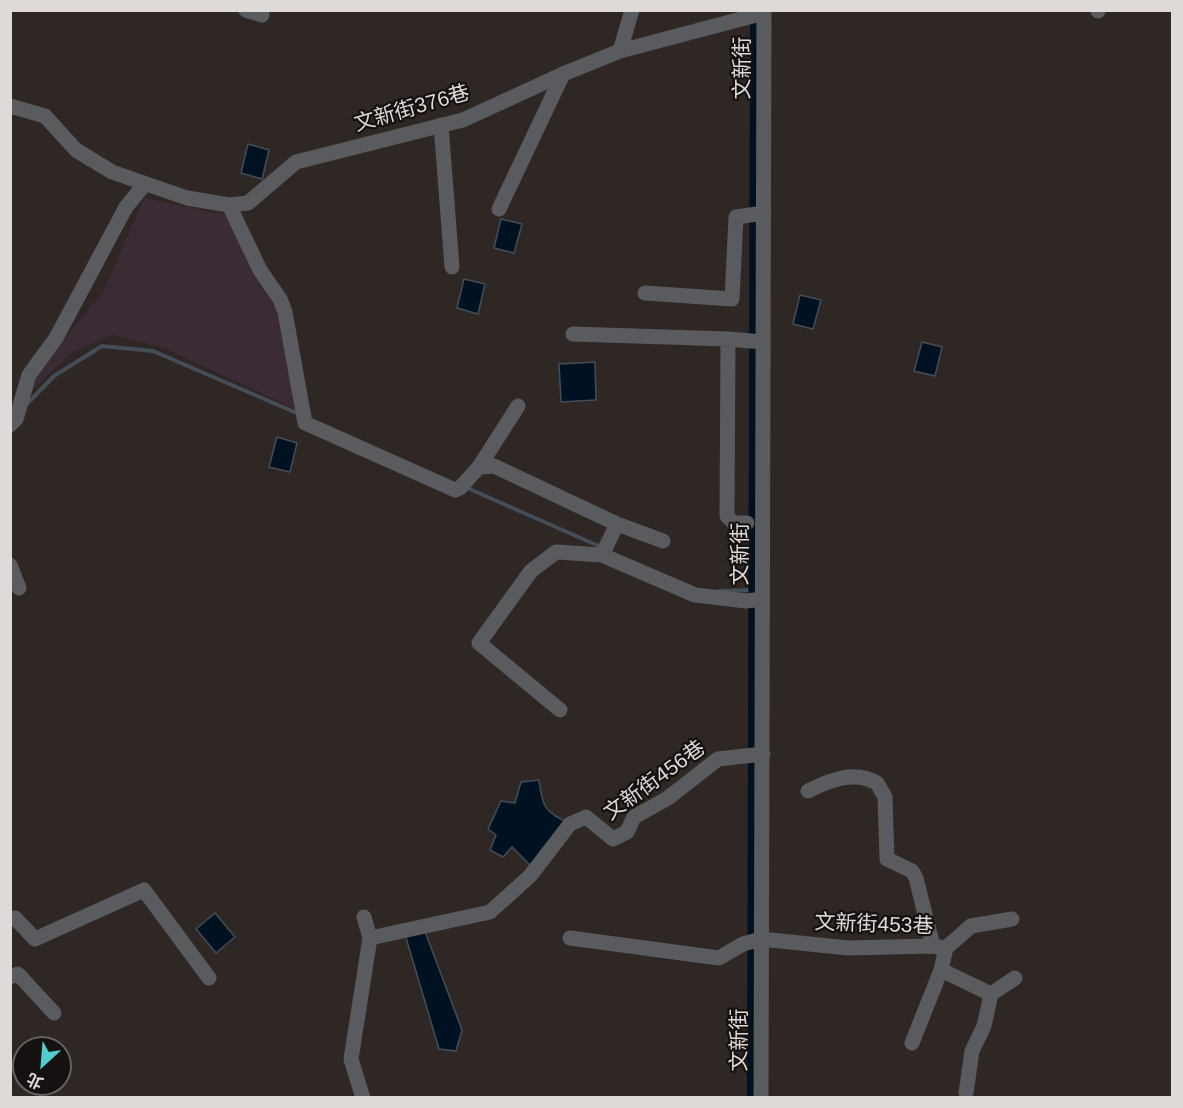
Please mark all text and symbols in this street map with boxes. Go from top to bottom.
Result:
street label: 文新街 [730,37,756,99]
street label: 文新街376巷 [351,80,473,138]
street label: 文新街 [728,523,754,585]
street label: 文新街456巷 [599,736,711,826]
street label: 文新街453巷 [814,910,934,940]
street label: 文新街 [727,1009,753,1071]
north arrow [12,1036,72,1096]
text: 北 [24,1070,46,1092]

